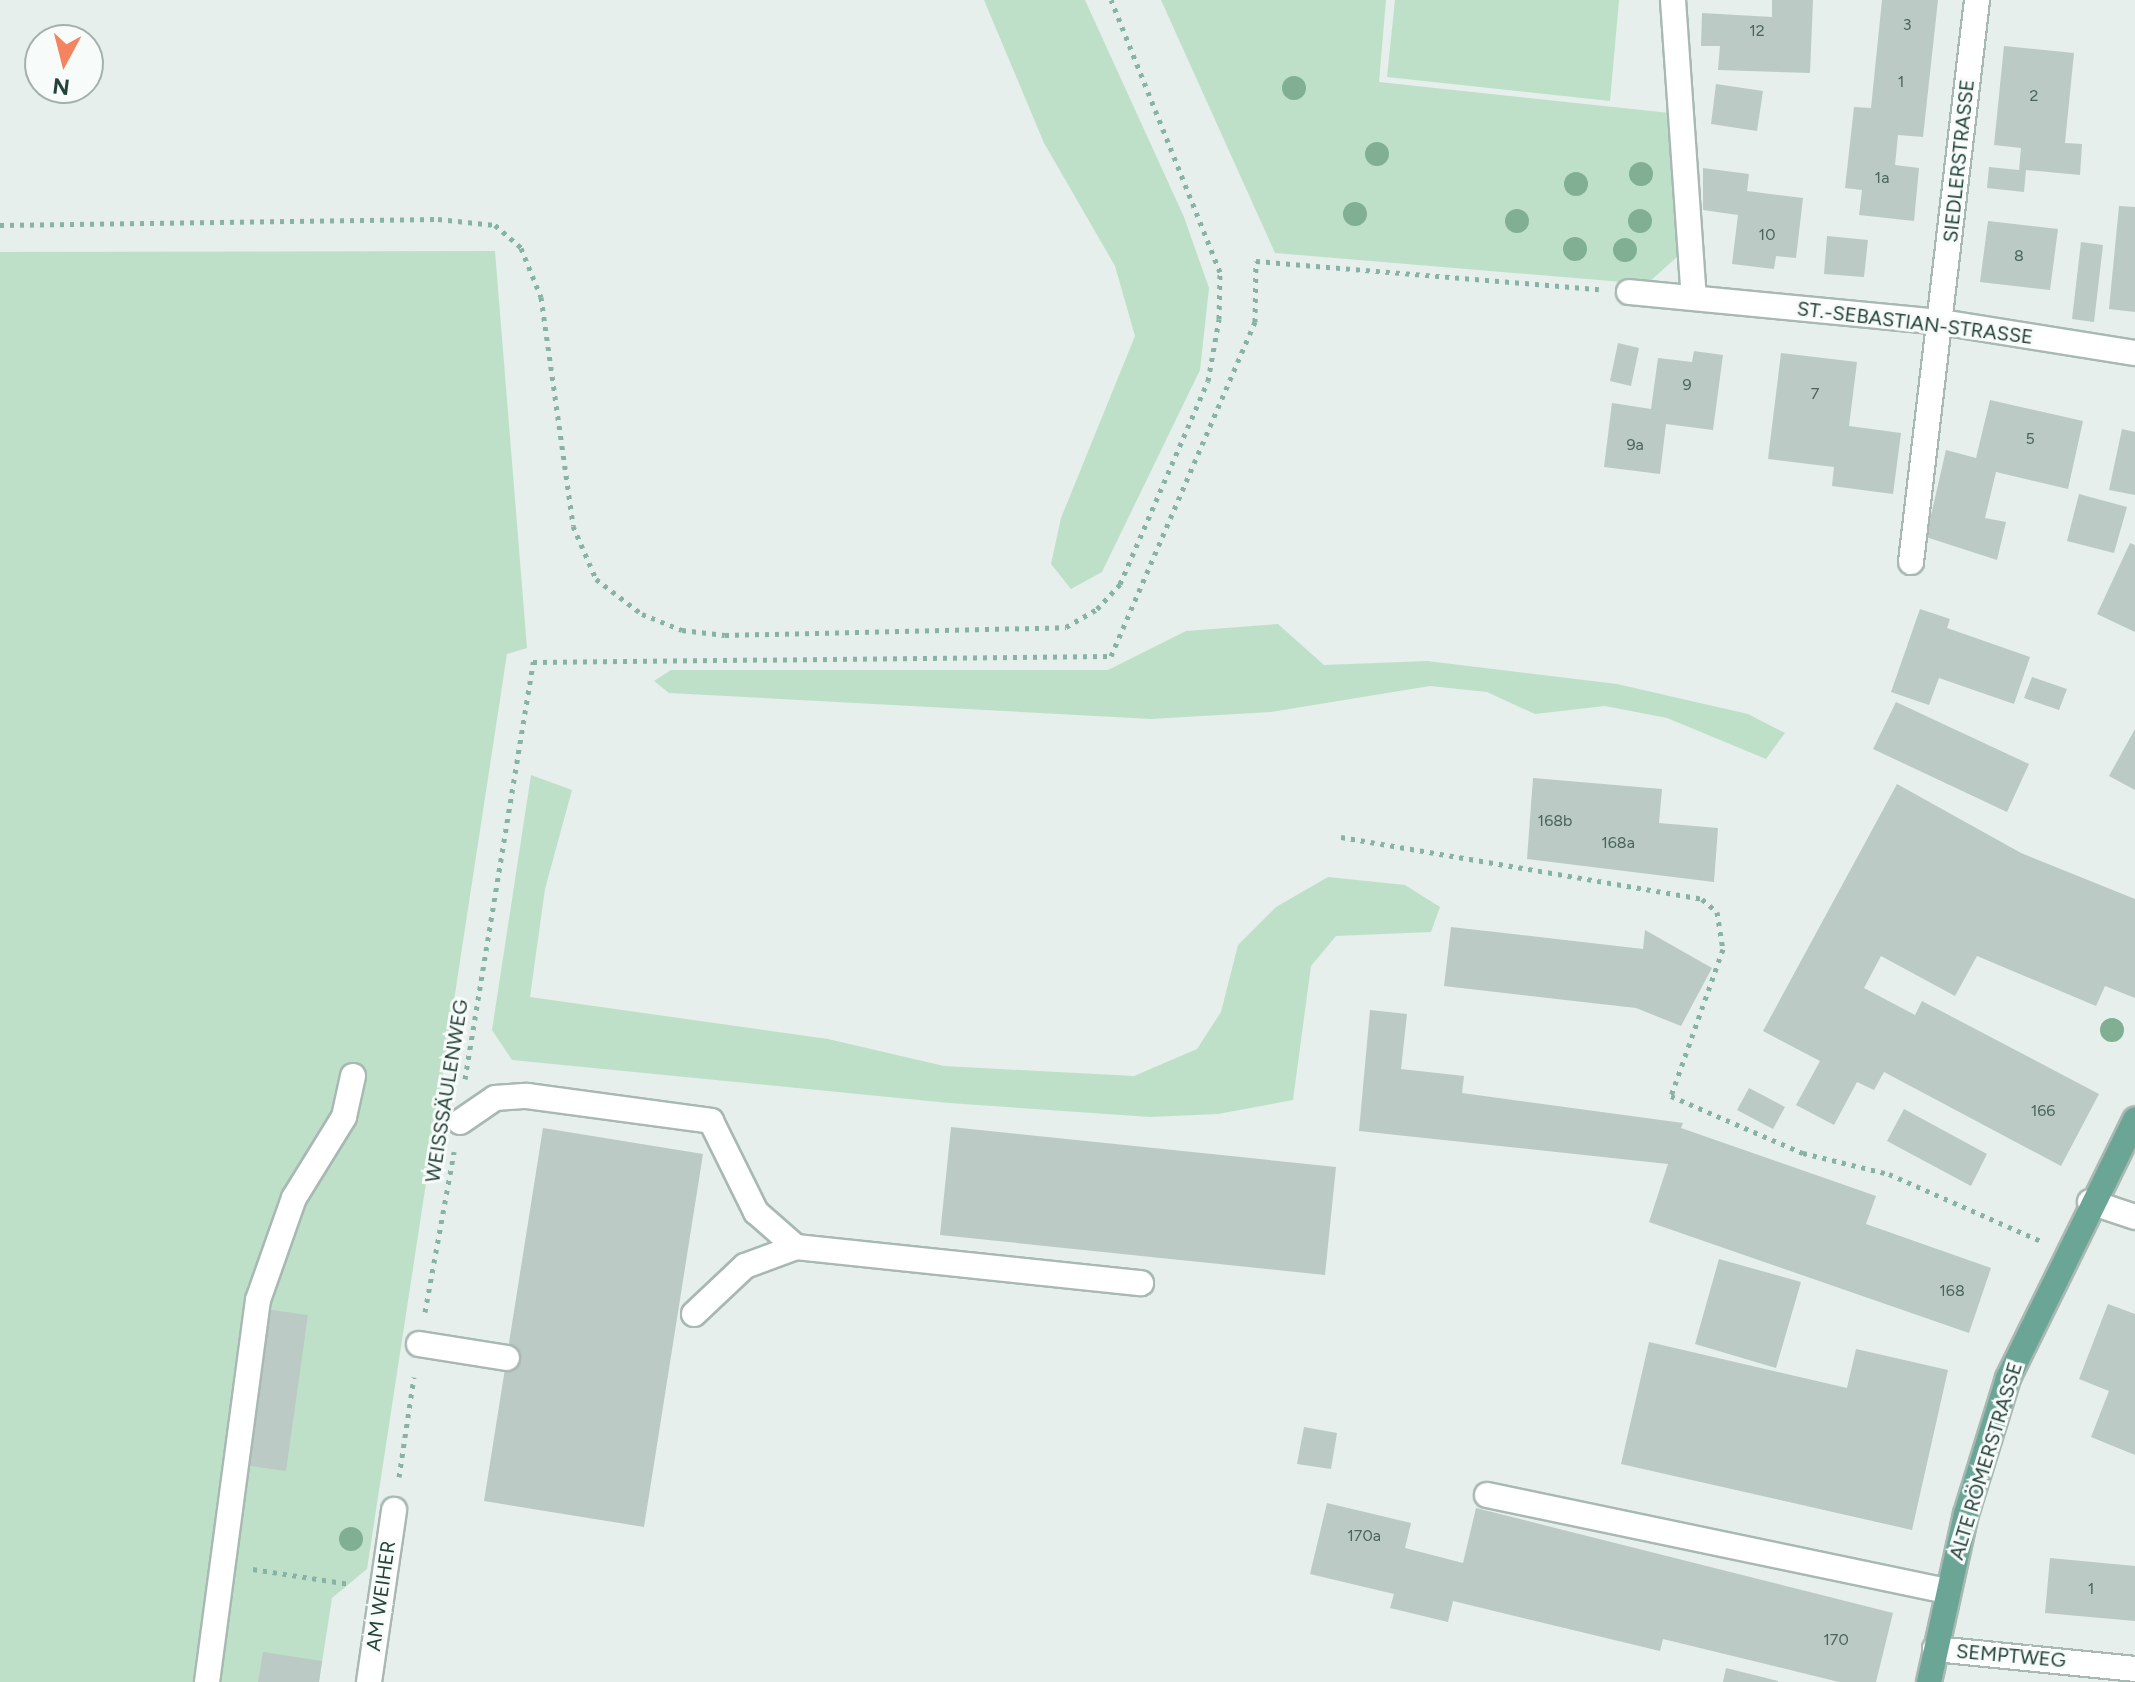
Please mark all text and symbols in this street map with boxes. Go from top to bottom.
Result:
house number: 3 [1903,15,1911,35]
house number: 12 [1749,21,1765,41]
north arrow [24,24,104,104]
text: N [51,72,71,101]
house number: 1 [1898,72,1904,92]
street label: SIEDLERSTRASSE [1939,78,1979,244]
house number: 2 [2030,86,2038,106]
house number: 1a [1875,168,1889,188]
house number: 10 [1759,225,1775,245]
house number: 8 [2014,246,2024,266]
street label: ST.-SEBASTIAN-STRASSE [1796,297,2034,349]
house number: 9 [1682,375,1692,395]
house number: 7 [1811,384,1819,404]
house number: 5 [2025,429,2035,449]
house number: 9a [1626,435,1644,455]
house number: 168b [1538,811,1572,831]
house number: 168a [1601,833,1635,853]
street label: WEISSSÄULENWEG [421,998,473,1184]
house number: 166 [2031,1101,2055,1121]
house number: 168 [1939,1281,1965,1301]
street label: ALTE RÖMERSTRASSE [1944,1359,2028,1563]
house number: 170a [1347,1526,1381,1546]
street label: AM WEIHER [361,1539,401,1653]
house number: 1 [2088,1579,2094,1599]
house number: 170 [1823,1630,1849,1650]
street label: SEMPTWEG [1955,1639,2067,1673]

